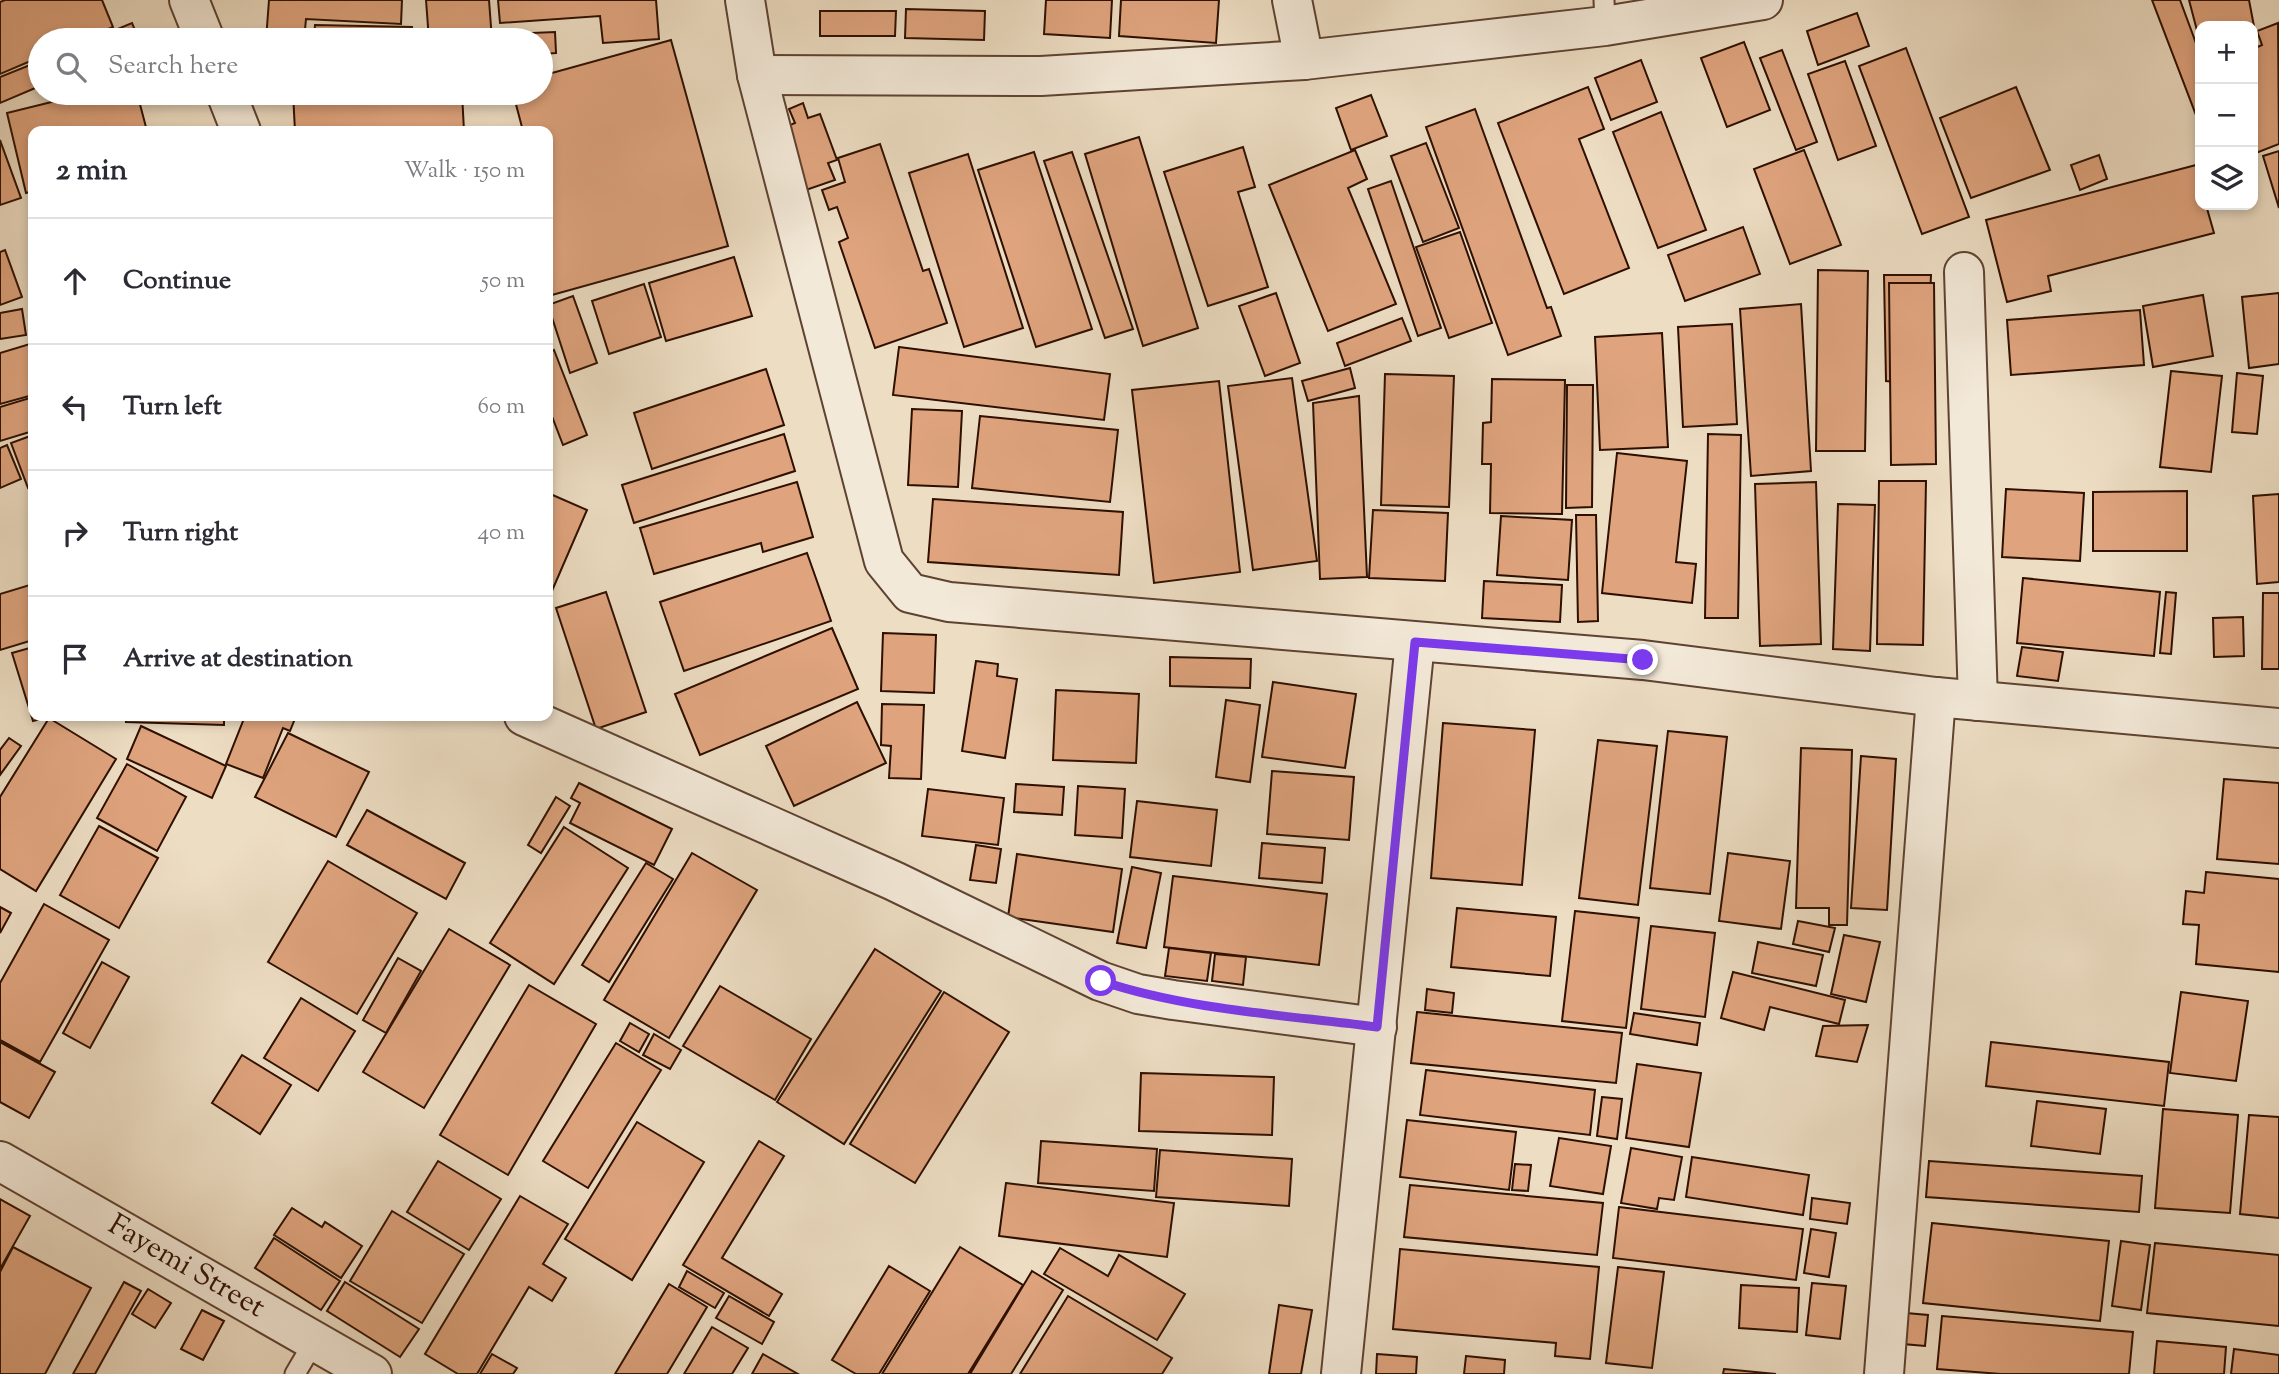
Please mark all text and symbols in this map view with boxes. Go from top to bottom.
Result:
map controls [2195,21,2258,210]
button: + [2195,21,2258,84]
search box [28,28,553,105]
icon: search [52,48,90,86]
text: Search here [108,48,238,85]
button: − [2195,84,2258,147]
button: layers [2195,147,2258,210]
text: 2 min [56,150,128,193]
text: Walk · 150 m [404,155,525,188]
icon: ahead [56,262,94,300]
text: Continue [123,263,231,300]
text: 50 m [481,265,525,298]
icon: left [56,388,94,426]
text: Turn left [123,389,222,426]
text: 60 m [477,391,525,424]
icon: right [56,514,94,552]
text: Turn right [123,515,238,552]
text: 40 m [478,517,525,550]
icon: arrive [56,640,94,678]
text: Arrive at destination [123,641,353,678]
route end [1627,644,1658,675]
route start [1085,965,1116,996]
street label: Fayemi Street [99,1205,273,1329]

